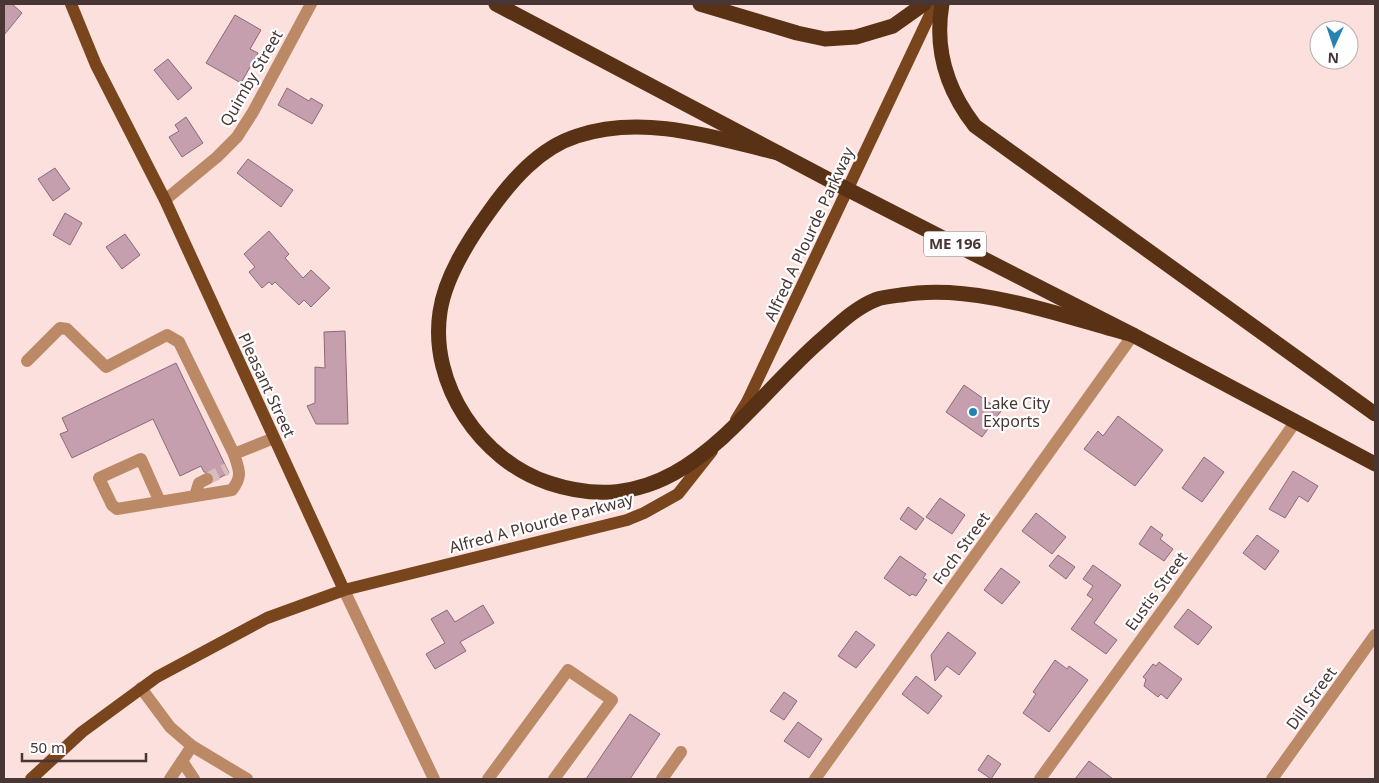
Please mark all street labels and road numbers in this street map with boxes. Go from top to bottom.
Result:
street label: Quimby Street [214,26,288,130]
street label: Alfred A Plourde Parkway [759,143,859,325]
road number: ME 196 [924,232,986,256]
street label: Pleasant Street [233,329,301,441]
street label: Alfred A Plourde Parkway [447,488,636,558]
street label: Foch Street [927,507,995,589]
street label: Eustis Street [1120,547,1192,635]
street label: Dill Street [1281,662,1341,734]

